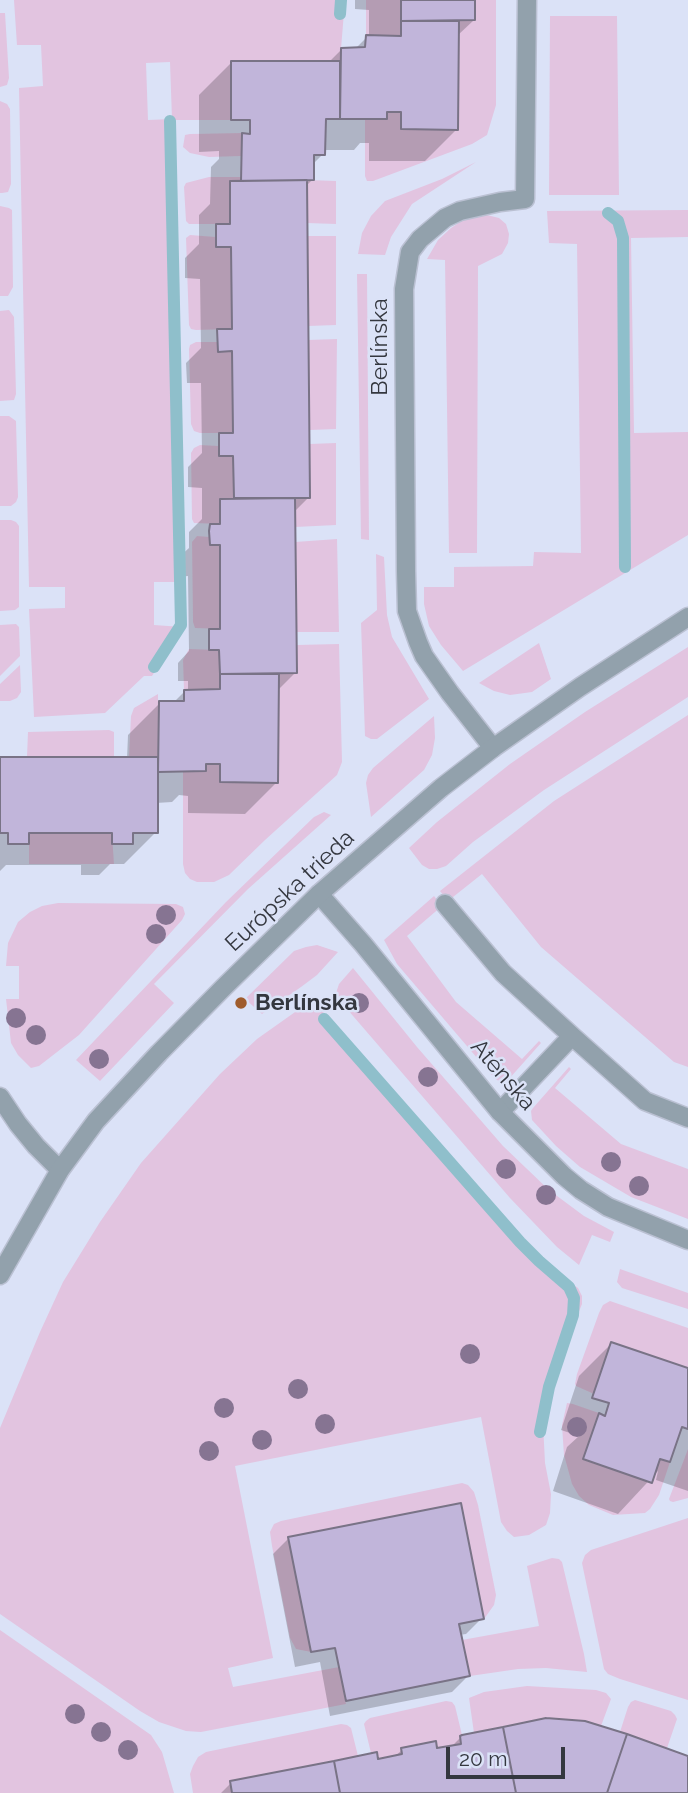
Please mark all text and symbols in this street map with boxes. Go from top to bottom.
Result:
street label: Berlínska [366,298,394,396]
street label: Európska trieda [220,824,360,958]
place label: Berlínska [255,989,358,1017]
marker: Berlínska [233,995,249,1011]
street label: Aténska [465,1034,541,1116]
scale bar [450,1734,569,1778]
text: 20 m [459,1746,507,1771]

